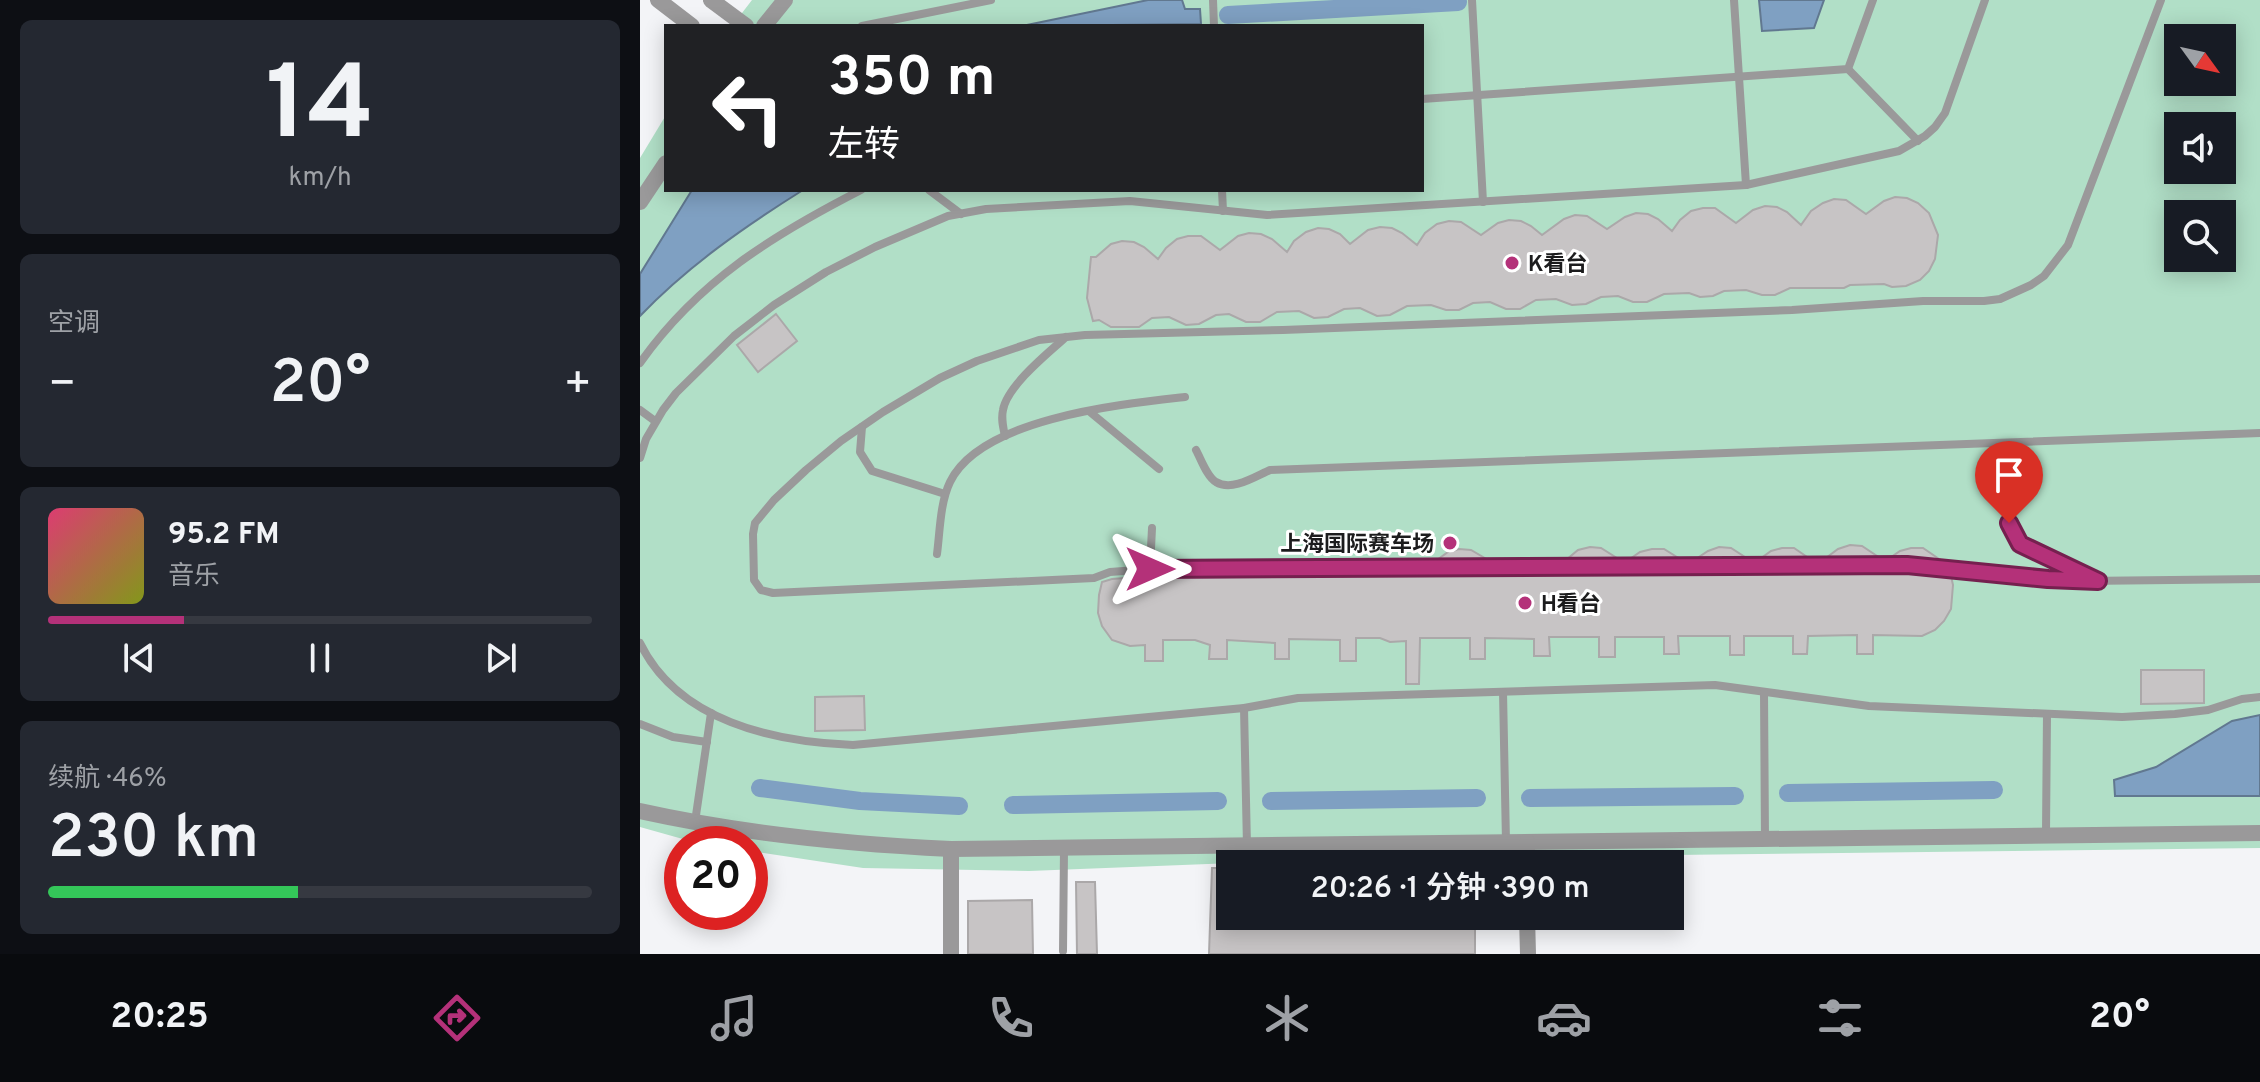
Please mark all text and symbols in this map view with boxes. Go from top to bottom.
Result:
north arrow [2164,24,2236,96]
map controls [2164,24,2236,272]
text: 14 [266,44,374,176]
text: 350 m [828,45,996,115]
icon: left [696,56,800,160]
button: sound [2164,112,2236,184]
text: 左转 [828,124,900,170]
text: km/h [288,162,352,195]
button: search [2164,200,2236,272]
place label: K看台 [1528,251,1588,279]
marker: K看台 [1503,254,1521,272]
text: 空调 [48,308,100,341]
text: 20° [270,348,370,424]
text: − [48,358,76,414]
text: + [564,358,592,414]
pin [1975,441,2043,523]
icon: arrive [1987,453,2031,497]
text: 95.2 FM [168,517,279,554]
position arrow [1108,527,1192,611]
place label: 上海国际赛车场 [1280,532,1434,559]
marker: 上海国际赛车场 [1441,534,1459,552]
text: 音乐 [168,561,220,594]
place label: H看台 [1541,591,1601,619]
marker: H看台 [1516,594,1534,612]
icon: previous [117,636,161,680]
icon: pause [298,636,342,680]
icon: next [479,636,523,680]
text: 续航 · 46% [48,763,167,796]
text: 230 km [48,803,259,879]
speed limit sign: 20 [664,826,768,930]
text: 20:26 · 1 分钟 · 390 m [1310,871,1590,908]
icon: directions [429,990,485,1046]
icon: music [706,990,762,1046]
icon: phone [983,990,1039,1046]
icon: climate [1259,990,1315,1046]
icon: car [1536,990,1592,1046]
icon: filters [1812,990,1868,1046]
text: 20:25 [110,995,209,1041]
text: 20° [2089,995,2150,1041]

